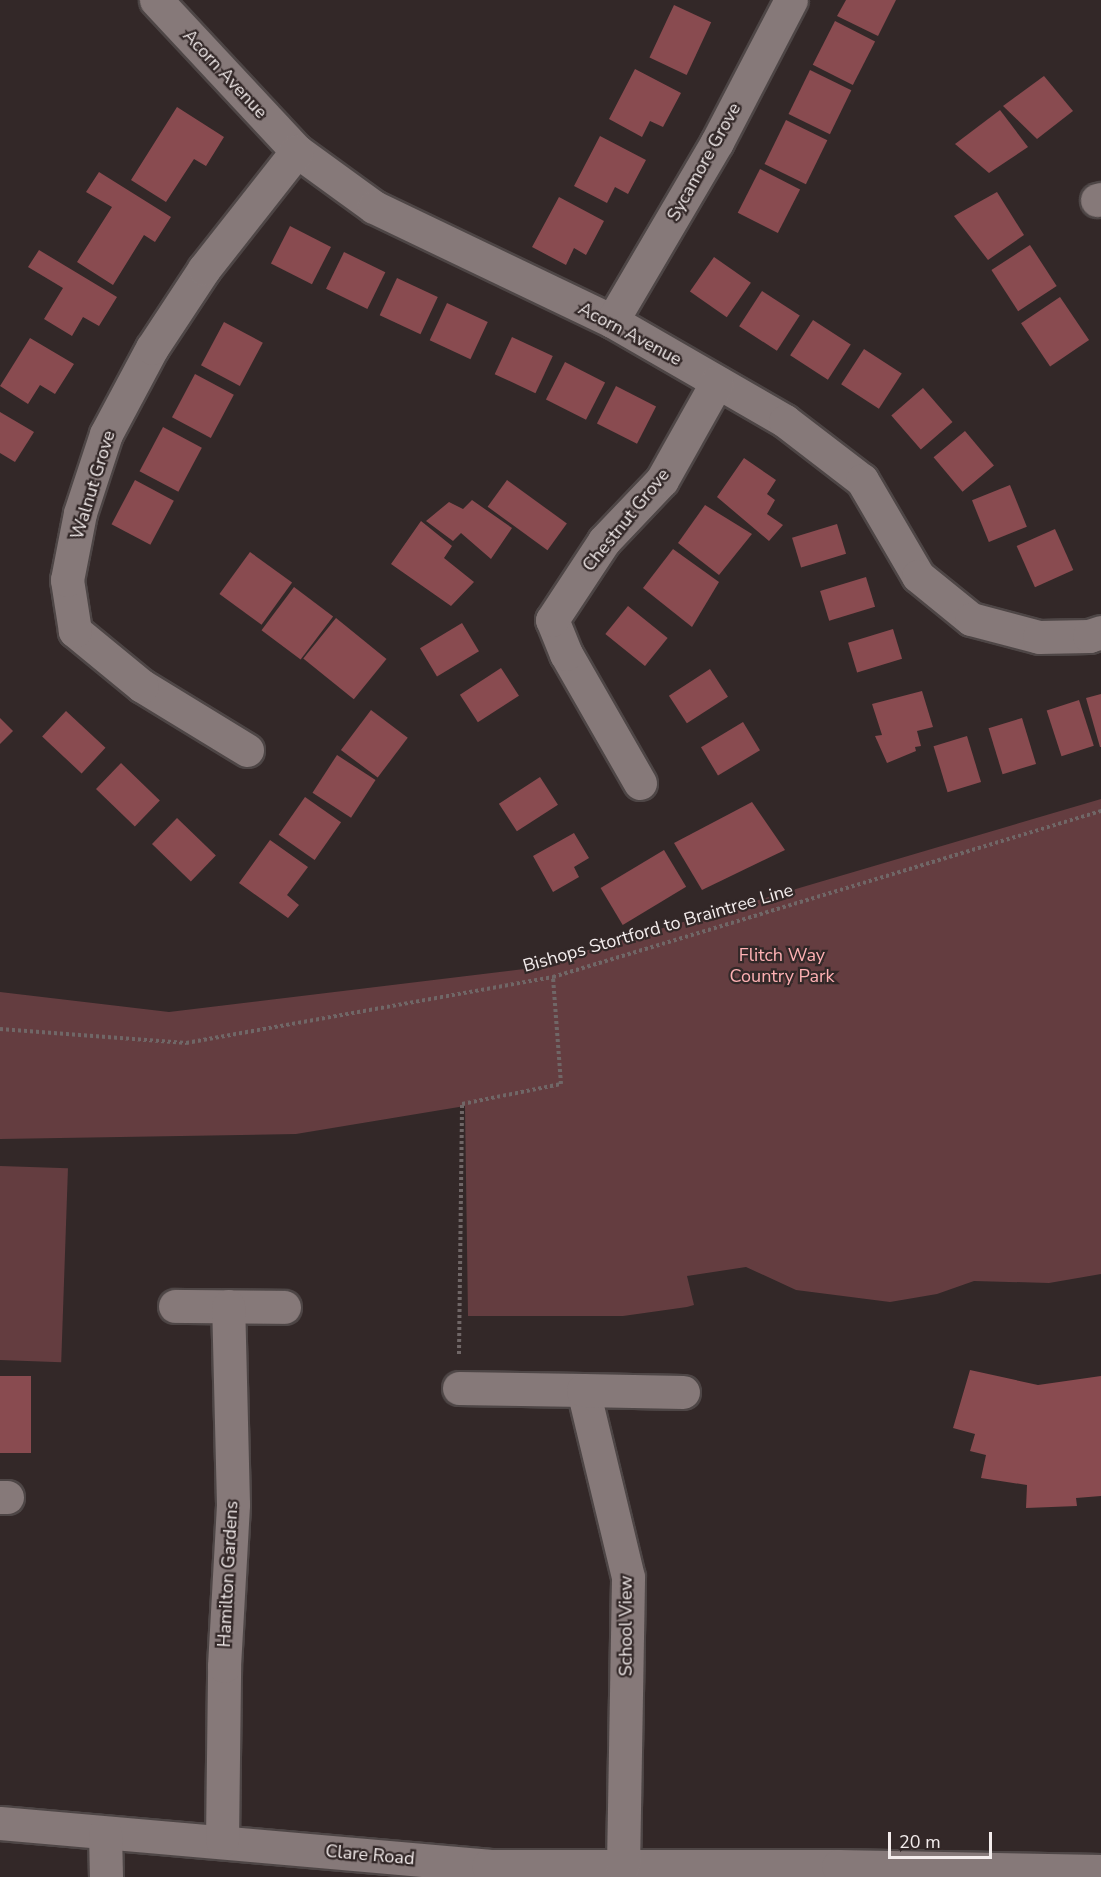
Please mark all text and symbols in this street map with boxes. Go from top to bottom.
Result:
street label: Acorn Avenue [178,25,272,123]
street label: Sycamore Grove [663,99,745,225]
street label: Acorn Avenue [575,298,685,370]
street label: Walnut Grove [66,428,120,542]
street label: Chestnut Grove [578,464,674,576]
street label: Bishops Stortford to Braintree Line [520,879,796,977]
park label: Flitch Way Country Park [730,945,834,988]
street label: Hamilton Gardens [213,1500,243,1648]
street label: School View [615,1576,637,1676]
scale bar [891,1820,994,1858]
text: 20 m [899,1830,941,1854]
street label: Clare Road [325,1840,415,1870]

